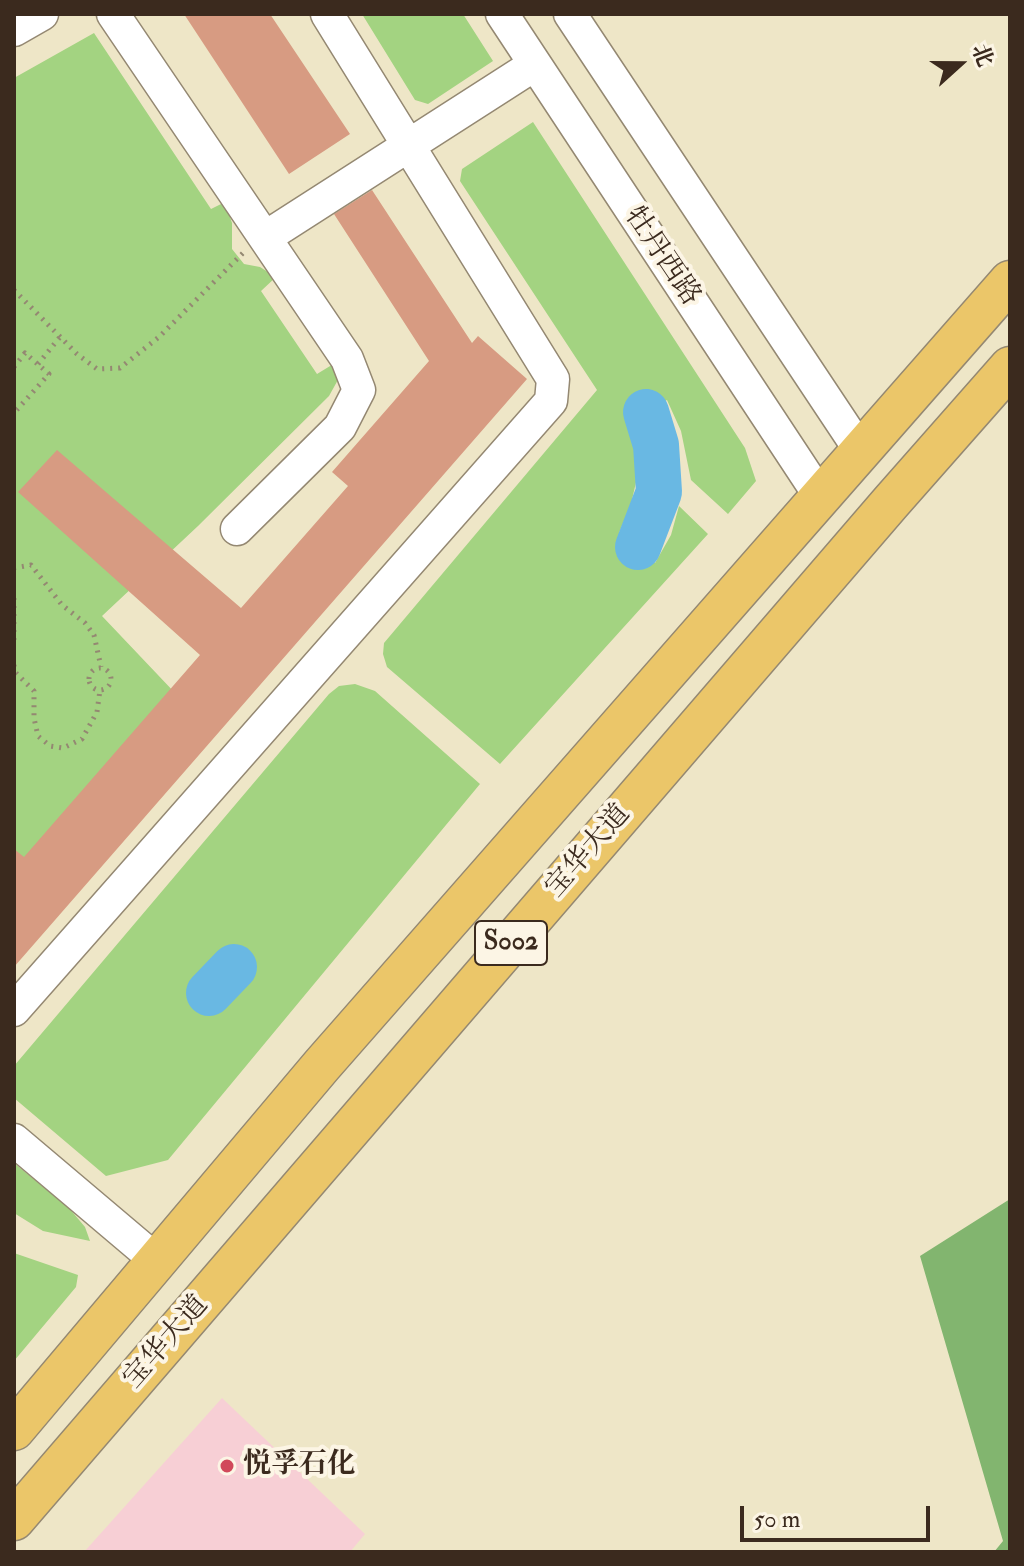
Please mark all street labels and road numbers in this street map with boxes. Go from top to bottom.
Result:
street label: 牡丹西路 [616,201,706,313]
street label: 宝华大道 [540,799,638,905]
road number: S002 [475,921,547,965]
street label: 宝华大道 [118,1290,216,1396]

